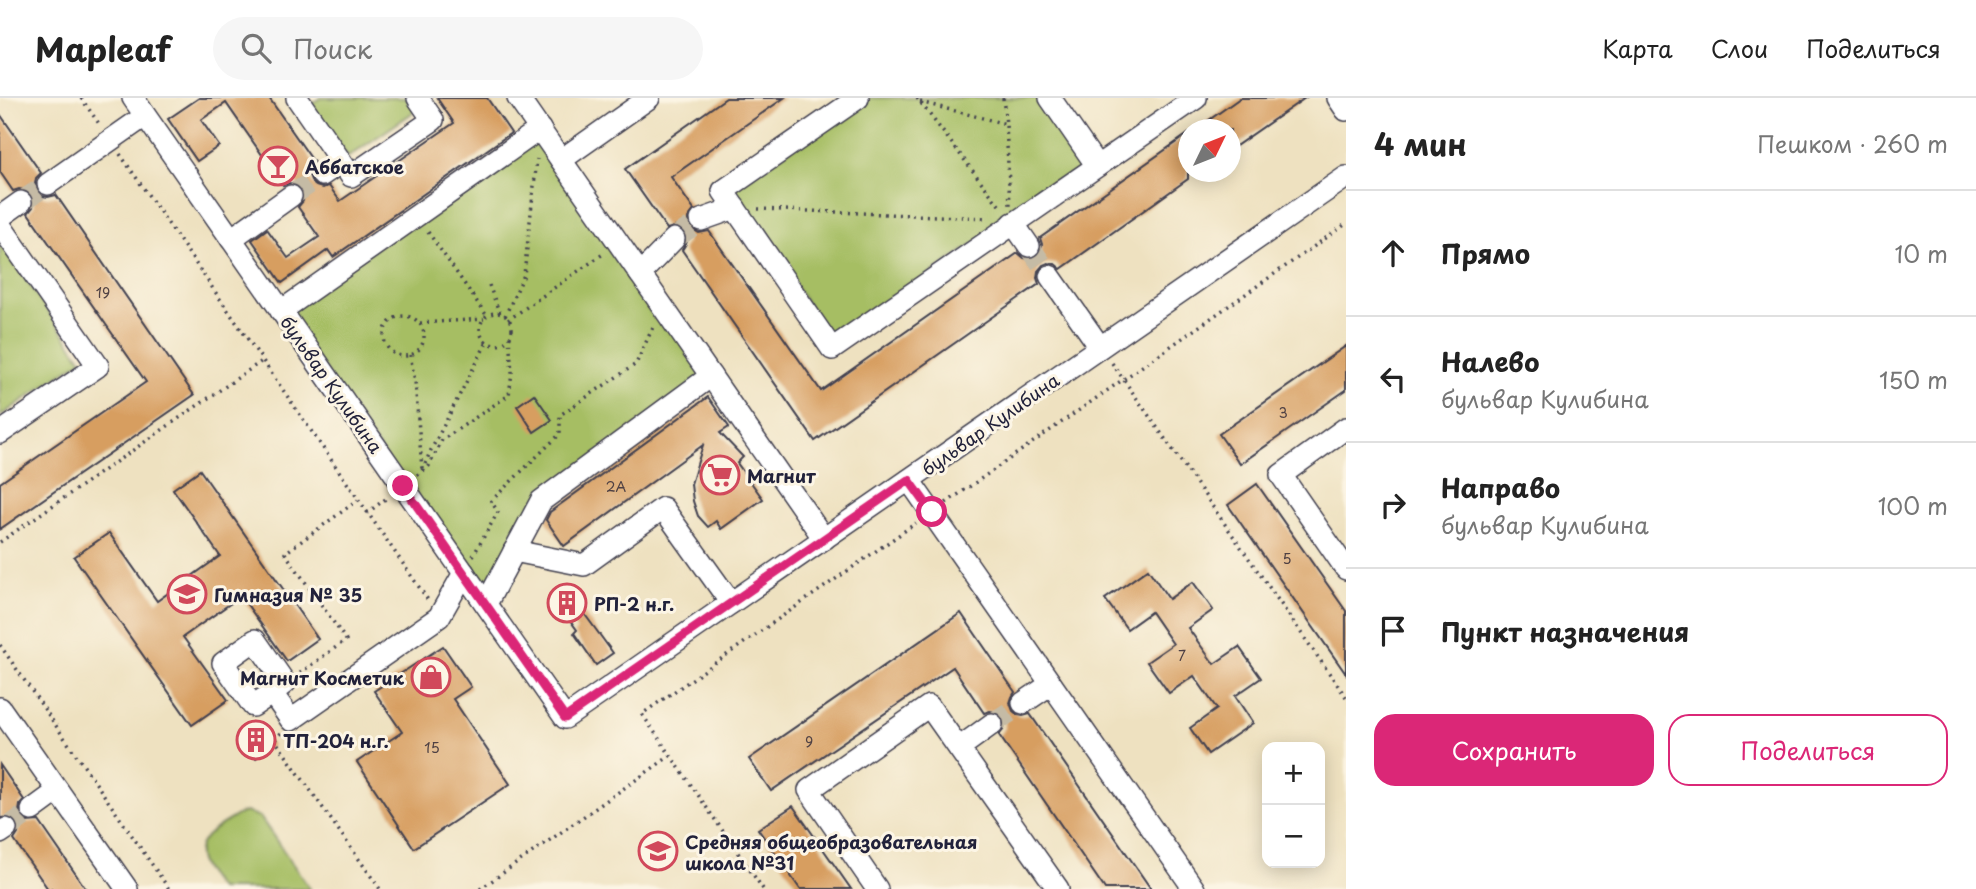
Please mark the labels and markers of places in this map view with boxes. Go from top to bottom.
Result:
bar icon: Аббатское [257,145,299,187]
place label: Аббатское [305,153,404,180]
supermarket icon: Магнит [699,454,741,496]
place label: Магнит [747,462,816,489]
school or university icon: Гимназия № 35 [166,573,208,615]
place label: Гимназия № 35 [214,581,362,608]
building icon: РП-2 н.г. [546,582,588,624]
place label: РП-2 н.г. [594,590,674,617]
shop icon: Магнит Косметик [410,656,452,698]
place label: Магнит Косметик [240,664,405,691]
building icon: ТП-204 н.г. [235,719,277,761]
place label: ТП-204 н.г. [283,727,389,754]
place label: Средняя общеобразовательная школа №31 [685,828,977,876]
school or university icon: Средняя общеобразовательная школа №31 [637,830,679,872]

